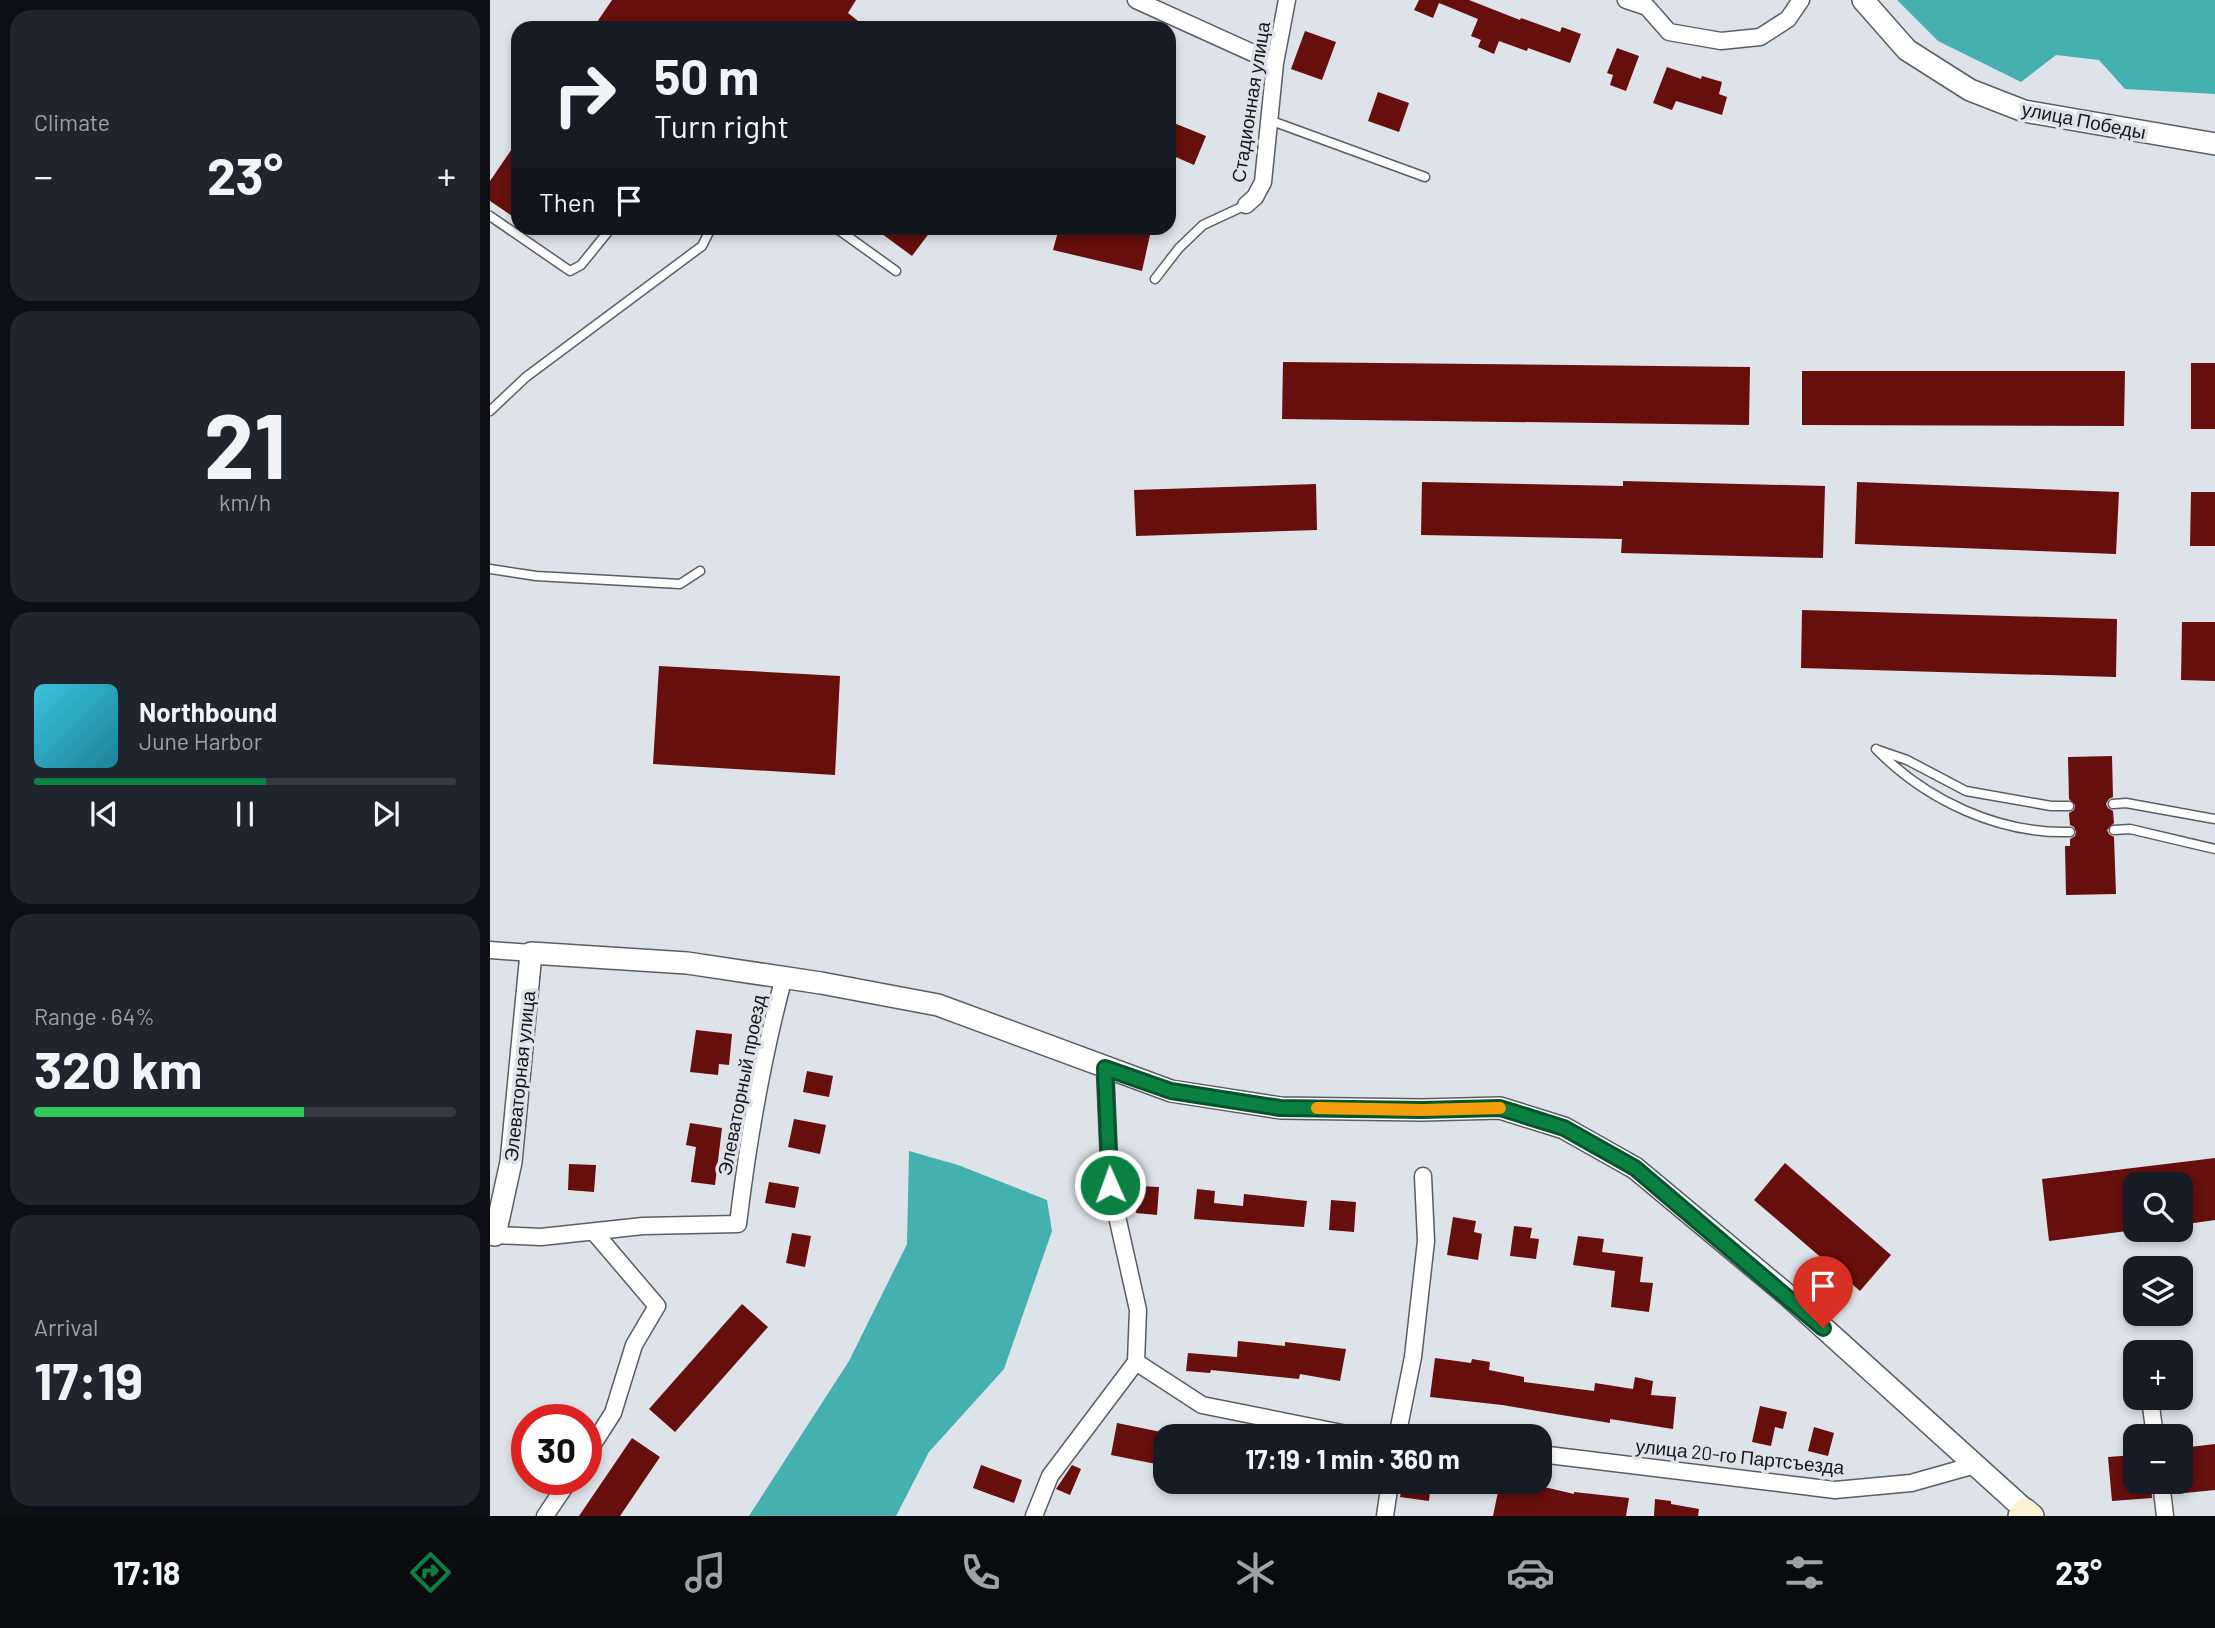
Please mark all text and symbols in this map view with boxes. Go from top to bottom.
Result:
street label: Стадионная улица [1226,19,1274,184]
text: 50 m [654,46,759,105]
icon: right [539,49,630,140]
street label: улица Победы [2020,97,2148,143]
text: Turn right [654,106,789,144]
text: Climate [34,108,110,136]
text: 23° [207,143,283,205]
text: − [34,152,53,198]
text: + [437,152,456,198]
icon: arrive [610,182,648,220]
text: Then [539,186,596,217]
text: 21 [204,388,286,497]
text: km/h [219,488,271,516]
text: Northbound [139,696,277,727]
text: June Harbor [139,727,262,755]
icon: previous [85,795,123,833]
icon: pause [226,795,264,833]
icon: next [367,795,405,833]
street label: Элеваторная улица [499,989,539,1163]
street label: Элеваторный проезд [712,993,770,1177]
text: Range · 64% [34,1002,155,1030]
text: 320 km [34,1037,202,1099]
position arrow [1073,1148,1147,1222]
map controls [2123,1172,2193,1494]
button: search [2123,1172,2193,1242]
pin [1793,1256,1853,1328]
button: layers [2123,1256,2193,1326]
icon: arrive [1804,1267,1842,1305]
text: Arrival [34,1313,98,1341]
button: + [2123,1340,2193,1410]
text: 17:19 [34,1348,143,1410]
speed limit sign: 30 [511,1404,602,1495]
button: − [2123,1424,2193,1494]
street label: улица 20-го Партсъезда [1635,1434,1846,1478]
text: 17:19 · 1 min · 360 m [1245,1443,1460,1474]
icon: directions [406,1548,455,1597]
icon: music [681,1548,730,1597]
icon: phone [956,1548,1005,1597]
icon: climate [1231,1548,1280,1597]
icon: car [1506,1548,1555,1597]
icon: filters [1780,1548,1829,1597]
text: 17:18 [113,1553,180,1591]
text: 23° [2055,1553,2102,1591]

